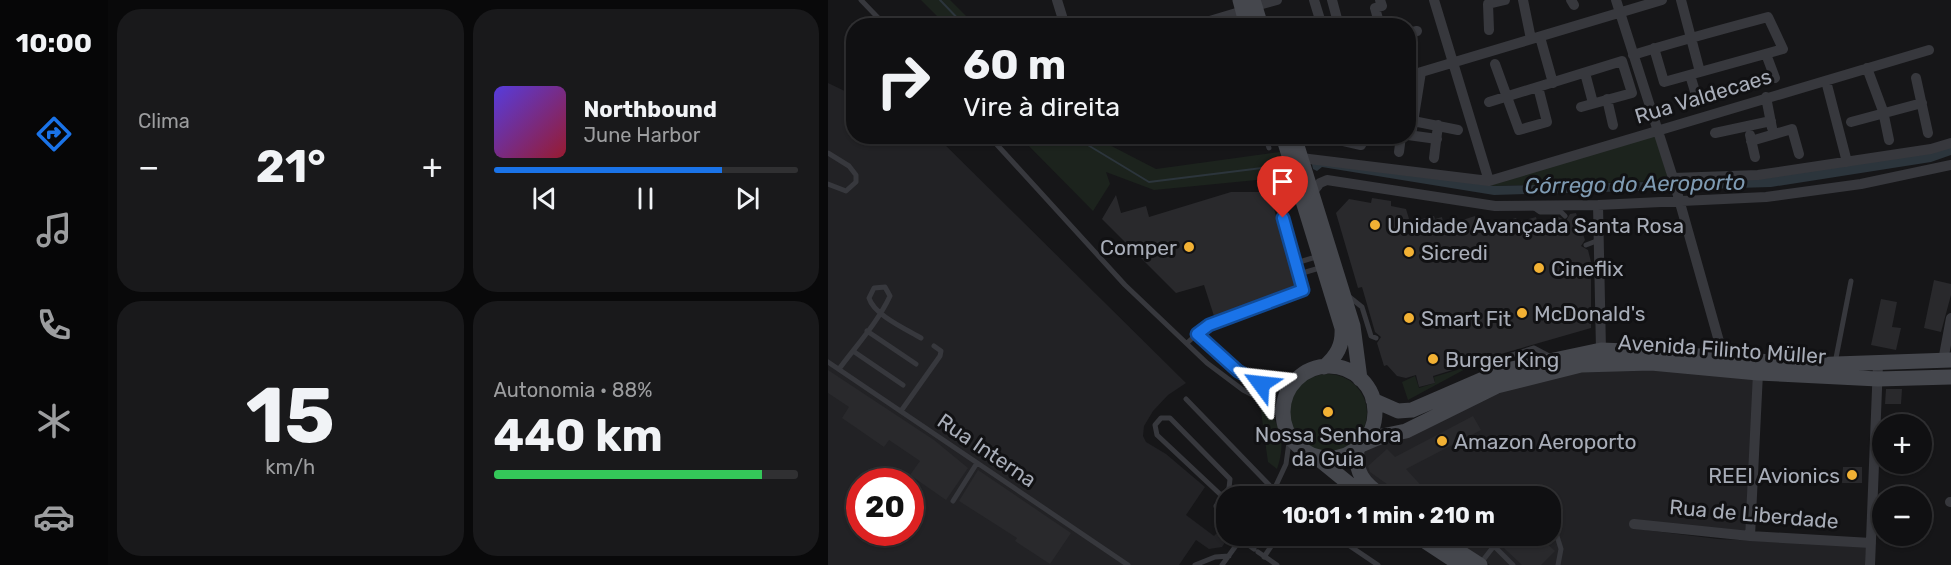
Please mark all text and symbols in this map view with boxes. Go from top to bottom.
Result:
text: 10:00 [16,27,92,59]
text: 60 m [963,40,1066,90]
icon: right [864,42,942,120]
street label: Rua Valdecaes [1632,63,1774,129]
text: Vire à direita [963,91,1120,123]
text: Northbound [584,96,717,123]
text: Clima [138,109,190,133]
icon: directions [33,113,75,155]
text: June Harbor [584,123,700,147]
text: 21° [256,140,326,193]
text: − [138,147,159,186]
text: + [422,147,442,186]
pin [1257,156,1308,218]
icon: arrive [1266,165,1299,198]
water label: Córrego do Aeroporto [1524,169,1746,199]
icon: previous [528,182,561,215]
icon: pause [629,182,662,215]
icon: next [731,182,764,215]
icon: music [33,209,75,251]
place label: Unidade Avançada Santa Rosa [1387,213,1684,238]
marker: Unidade Avançada Santa Rosa [1368,218,1382,232]
place label: Comper [1100,235,1177,260]
marker: Comper [1182,240,1196,254]
place label: Sicredi [1421,240,1488,265]
marker: Sicredi [1402,245,1416,259]
place label: Cineflix [1551,256,1623,281]
marker: Cineflix [1532,261,1546,275]
place label: McDonald's [1534,301,1646,326]
icon: phone [33,304,75,346]
place label: Smart Fit [1421,306,1511,331]
marker: McDonald's [1515,306,1529,320]
marker: Smart Fit [1402,311,1416,325]
street label: Avenida Filinto Müller [1617,329,1827,369]
place label: Burger King [1445,347,1559,372]
position arrow [1229,352,1293,416]
marker: Burger King [1426,352,1440,366]
text: 15 [246,369,335,462]
text: Autonomia · 88% [494,378,652,402]
icon: climate [33,400,75,442]
marker: Nossa Senhora da Guia [1321,405,1335,419]
street label: Rua Interna [933,408,1041,492]
text: 440 km [494,409,663,462]
map controls [1872,414,1932,546]
button: + [1872,414,1932,474]
place label: Nossa Senhora da Guia [1255,422,1401,471]
place label: Amazon Aeroporto [1454,429,1637,454]
marker: Amazon Aeroporto [1435,434,1449,448]
text: km/h [265,455,315,479]
place label: REEI Avionics [1708,463,1840,488]
speed limit sign: 20 [846,468,924,546]
marker: REEI Avionics [1845,468,1859,482]
button: − [1872,486,1932,546]
street label: Rua de Liberdade [1668,494,1840,534]
icon: car [33,496,75,538]
text: 10:01 · 1 min · 210 m [1282,502,1495,529]

